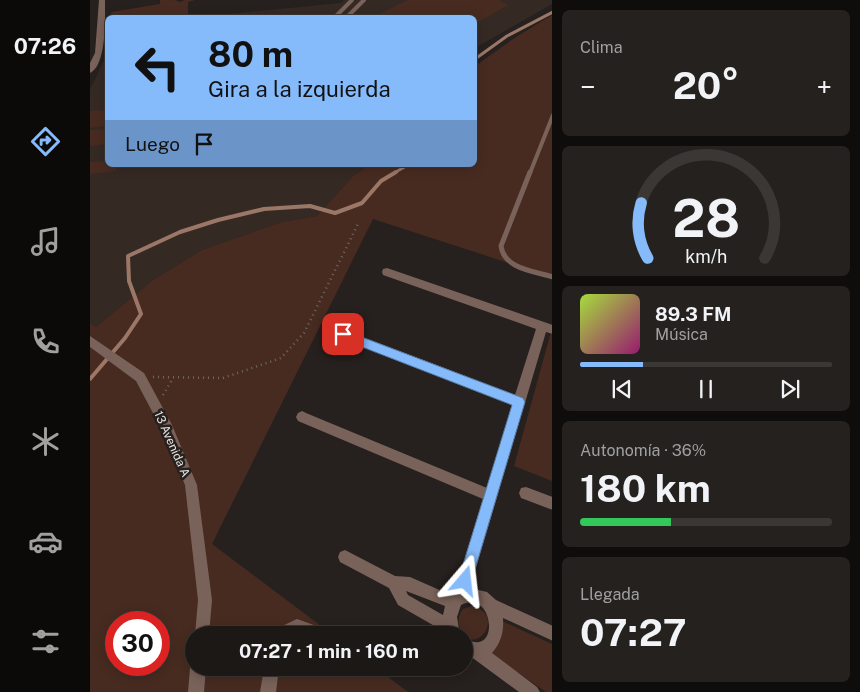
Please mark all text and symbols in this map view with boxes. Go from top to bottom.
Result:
text: 07:26 [14,33,76,59]
text: 80 m [208,34,293,75]
icon: left [125,35,190,100]
text: Clima [580,38,623,57]
text: 20° [673,63,739,108]
text: − [580,70,596,103]
text: + [816,70,832,103]
text: Gira a la izquierda [208,76,391,102]
icon: directions [28,124,63,159]
icon: arrive [190,130,218,158]
text: Luego [125,133,180,155]
text: 28 [672,188,740,249]
icon: music [28,224,63,259]
text: km/h [685,246,727,267]
text: 89.3 FM [655,303,731,325]
pin [322,313,364,355]
icon: arrive [329,320,357,348]
icon: phone [28,324,63,359]
text: Música [655,325,708,344]
icon: previous [608,375,636,403]
icon: pause [692,375,720,403]
icon: next [776,375,804,403]
street label: 13 Avenida A [151,409,193,480]
icon: climate [28,424,63,459]
text: Autonomía · 36% [580,441,706,460]
text: 180 km [580,466,711,511]
icon: car [28,524,63,559]
position arrow [438,554,490,606]
text: Llegada [580,585,640,604]
text: 07:27 [580,610,687,655]
speed limit sign: 30 [105,611,170,676]
icon: filters [28,624,63,659]
text: 07:27 · 1 min · 160 m [239,640,419,662]

